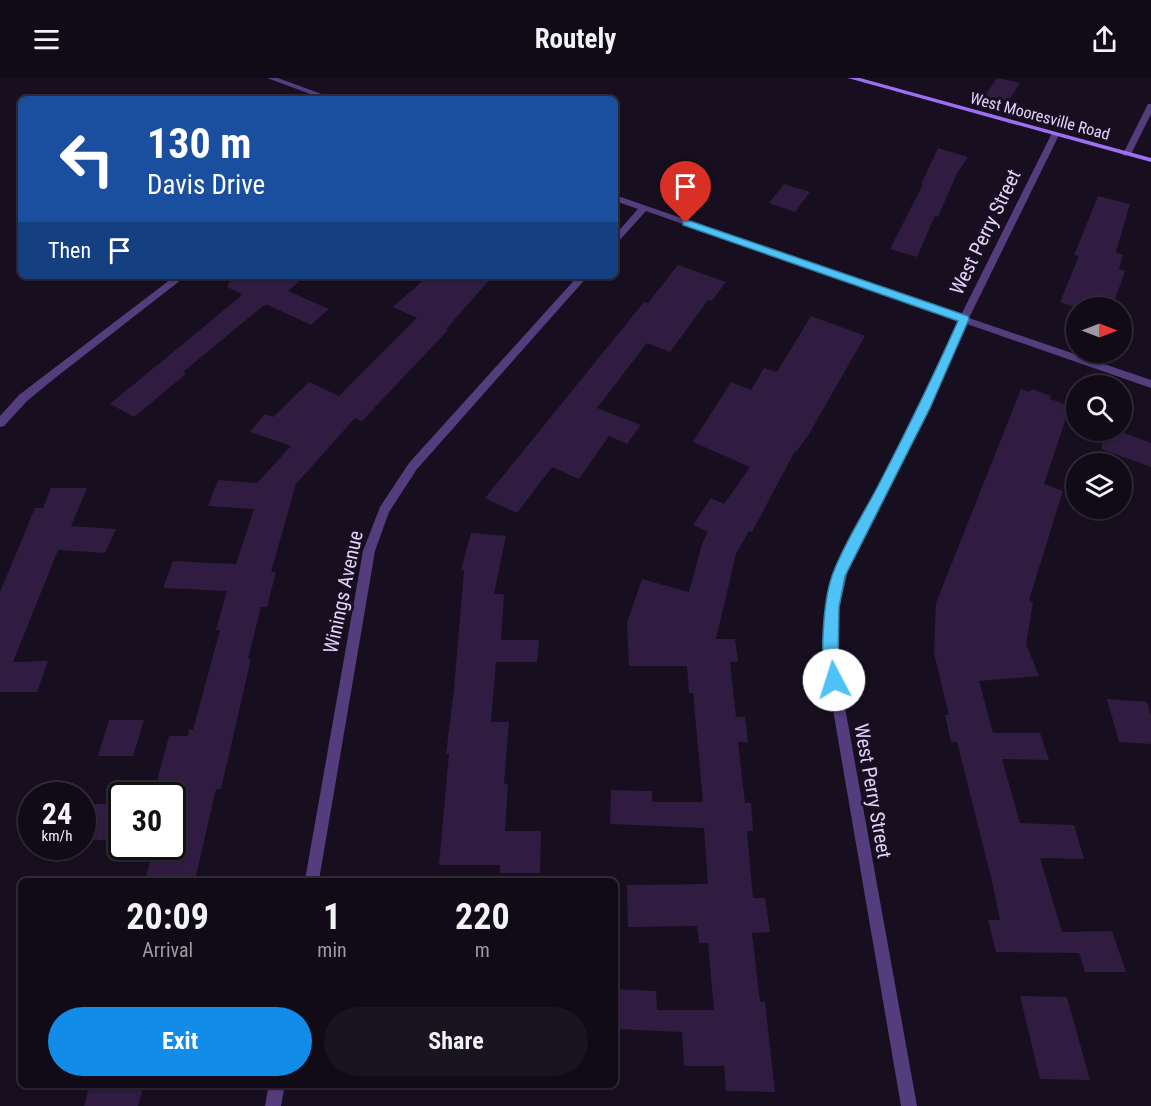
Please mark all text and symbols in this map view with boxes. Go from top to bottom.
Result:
icon: menu [30,23,63,56]
text: Routely [535,23,616,55]
icon: share [1088,23,1121,56]
street label: West Mooresville Road [968,88,1112,144]
text: 130 m [147,119,252,168]
icon: left [48,120,126,198]
pin [660,161,711,223]
street label: West Perry Street [944,165,1026,299]
text: Davis Drive [147,169,265,201]
icon: arrive [669,170,702,203]
icon: arrive [103,234,136,267]
text: Then [48,238,91,263]
north arrow [1066,297,1132,363]
map controls [1066,297,1132,519]
button: search [1066,375,1132,441]
button: layers [1066,453,1132,519]
street label: Winings Avenue [318,528,368,656]
position arrow [802,648,866,712]
street label: West Perry Street [849,722,897,860]
speed limit sign: 30 [108,782,186,860]
text: 24 [42,796,72,831]
text: km/h [42,827,72,845]
text: 20:09 [126,896,209,938]
text: 1 [323,896,341,938]
text: 220 [455,896,510,938]
text: Arrival [142,938,193,962]
text: min [317,938,347,962]
text: m [475,938,490,962]
button: Exit [48,1007,312,1076]
button: Share [324,1007,588,1076]

